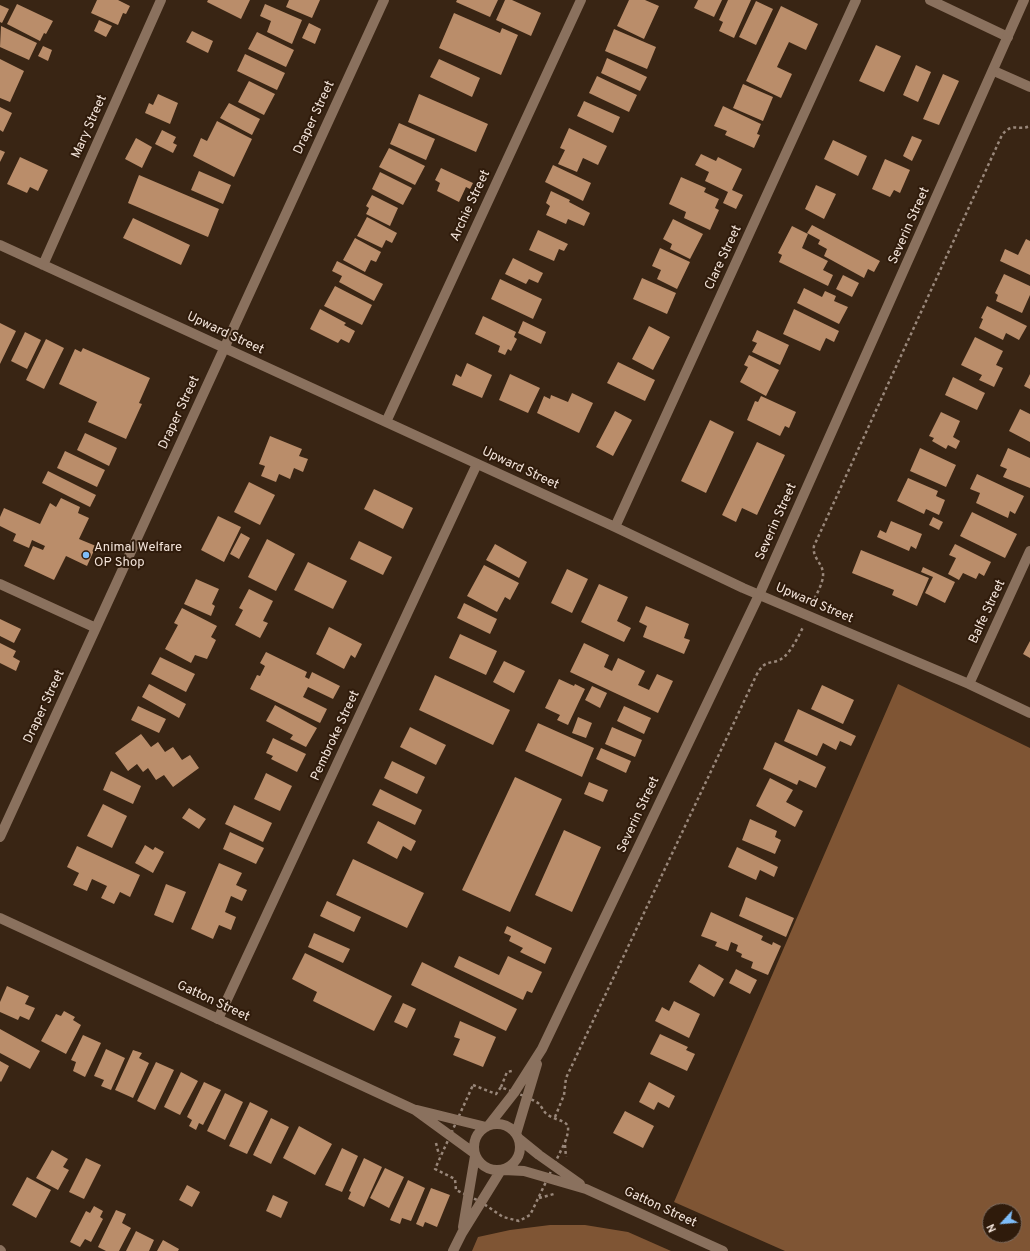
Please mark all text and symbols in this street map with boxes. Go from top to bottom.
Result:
street label: Draper Street [291,79,339,157]
street label: Mary Street [69,93,111,161]
street label: Archie Street [448,168,494,244]
street label: Severin Street [886,185,934,267]
street label: Clare Street [702,223,746,293]
street label: Upward Street [184,309,266,359]
street label: Draper Street [156,374,204,452]
street label: Upward Street [479,444,561,494]
street label: Severin Street [753,481,801,563]
place label: Animal Welfare OP Shop [94,540,182,571]
marker: Animal Welfare OP Shop [81,550,91,560]
street label: Balfe Street [966,578,1010,646]
street label: Upward Street [773,581,855,627]
street label: Draper Street [21,668,69,746]
street label: Pembroke Street [308,688,364,784]
street label: Severin Street [615,774,663,856]
street label: Gatton Street [174,978,252,1026]
street label: Gatton Street [621,1184,699,1232]
north arrow [982,1203,1022,1243]
text: N [984,1221,1000,1234]

